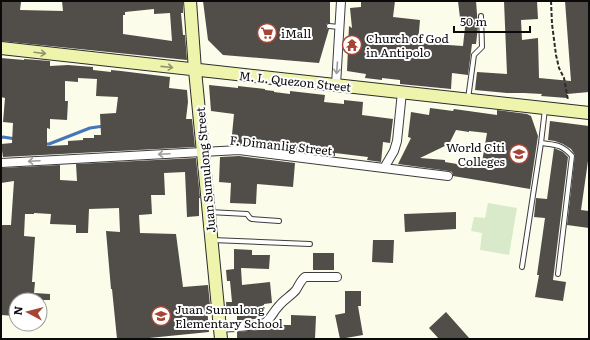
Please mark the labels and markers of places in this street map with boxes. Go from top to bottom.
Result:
supermarket icon: iMall [256,22,278,44]
place label: iMall [281,24,311,42]
place label: Church of God in Antipolo [366,29,449,61]
temple icon: Church of God in Antipolo [341,34,363,56]
place label: World Citi Colleges [446,138,506,170]
school or university icon: World Citi Colleges [508,143,530,165]
place label: Juan Sumulong Elementary School [175,300,283,332]
school or university icon: Juan Sumulong Elementary School [150,305,172,327]

